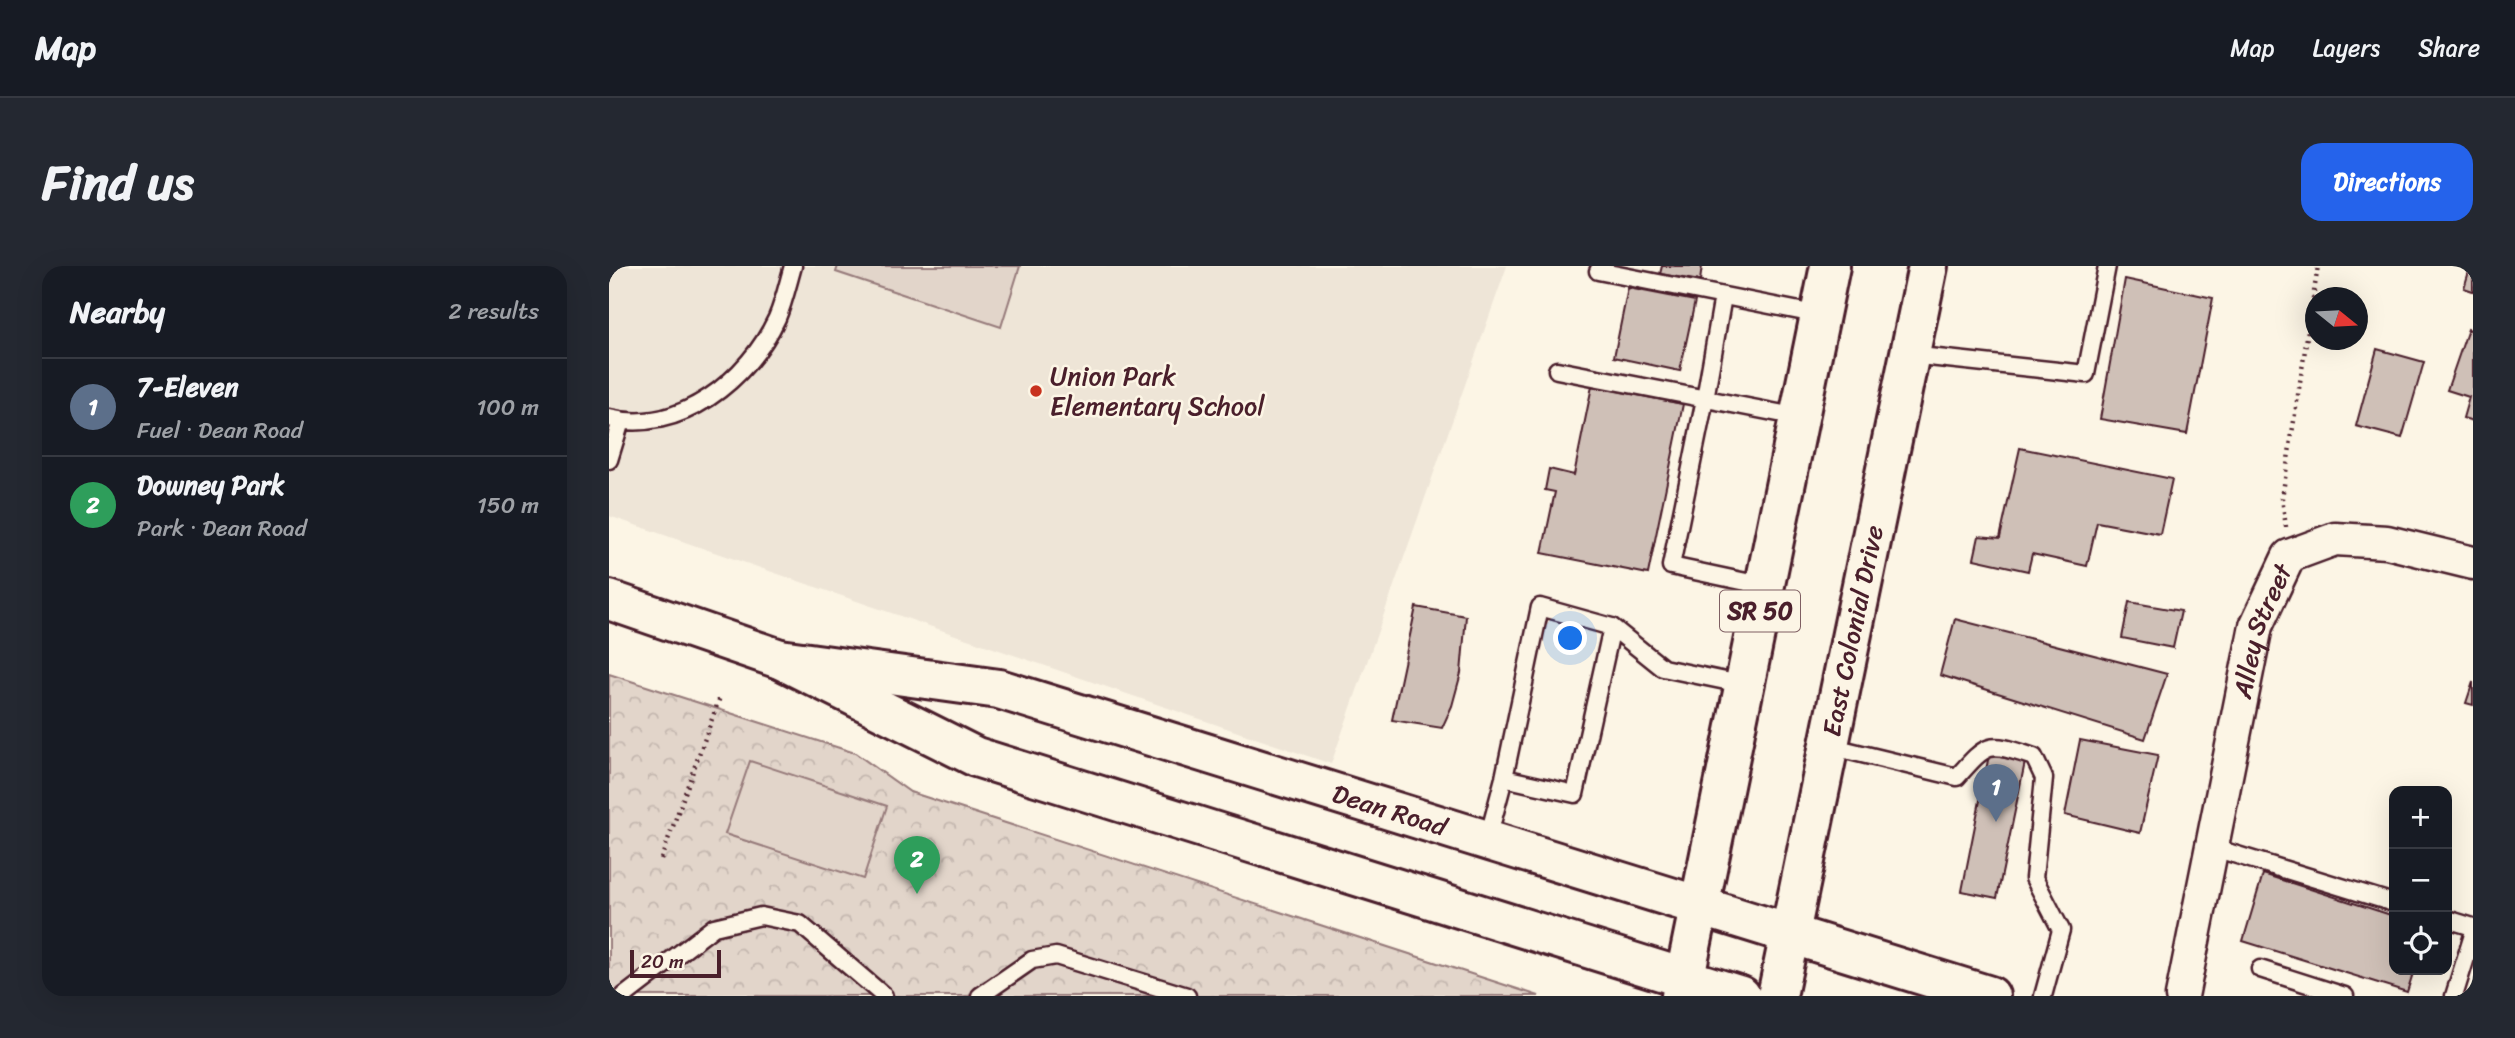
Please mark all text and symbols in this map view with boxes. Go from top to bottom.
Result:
text: Map [35,19,96,77]
text: Map [2230,27,2275,69]
text: Layers [2313,27,2380,69]
text: Share [2418,27,2480,69]
text: Find us [42,139,194,226]
button: Directions [2301,143,2473,221]
text: Nearby [70,285,165,339]
north arrow [2305,287,2368,350]
text: 2 results [448,291,539,332]
place label: Union Park Elementary School [1050,353,1265,429]
text: 7-Eleven [137,364,239,410]
marker: Union Park Elementary School [1028,383,1044,399]
text: 1 [88,387,98,428]
text: 100 m [476,387,539,428]
text: Fuel · Dean Road [137,410,303,451]
text: Downey Park [137,462,284,508]
text: 2 [86,485,100,526]
text: 150 m [477,485,539,526]
text: Park · Dean Road [137,508,307,549]
street label: East Colonial Drive [1808,521,1897,741]
street label: Alley Street [2219,554,2306,703]
road number: SR 50 [1720,590,1800,632]
your location [1553,621,1587,655]
pin: 1 [1973,764,2019,822]
street label: Dean Road [1326,771,1455,850]
map controls [2389,786,2452,975]
button: + [2389,786,2452,849]
pin: 2 [894,836,940,894]
button: − [2389,849,2452,912]
button: locate [2389,912,2452,975]
text: 20 m [641,945,684,978]
scale bar [630,947,721,979]

